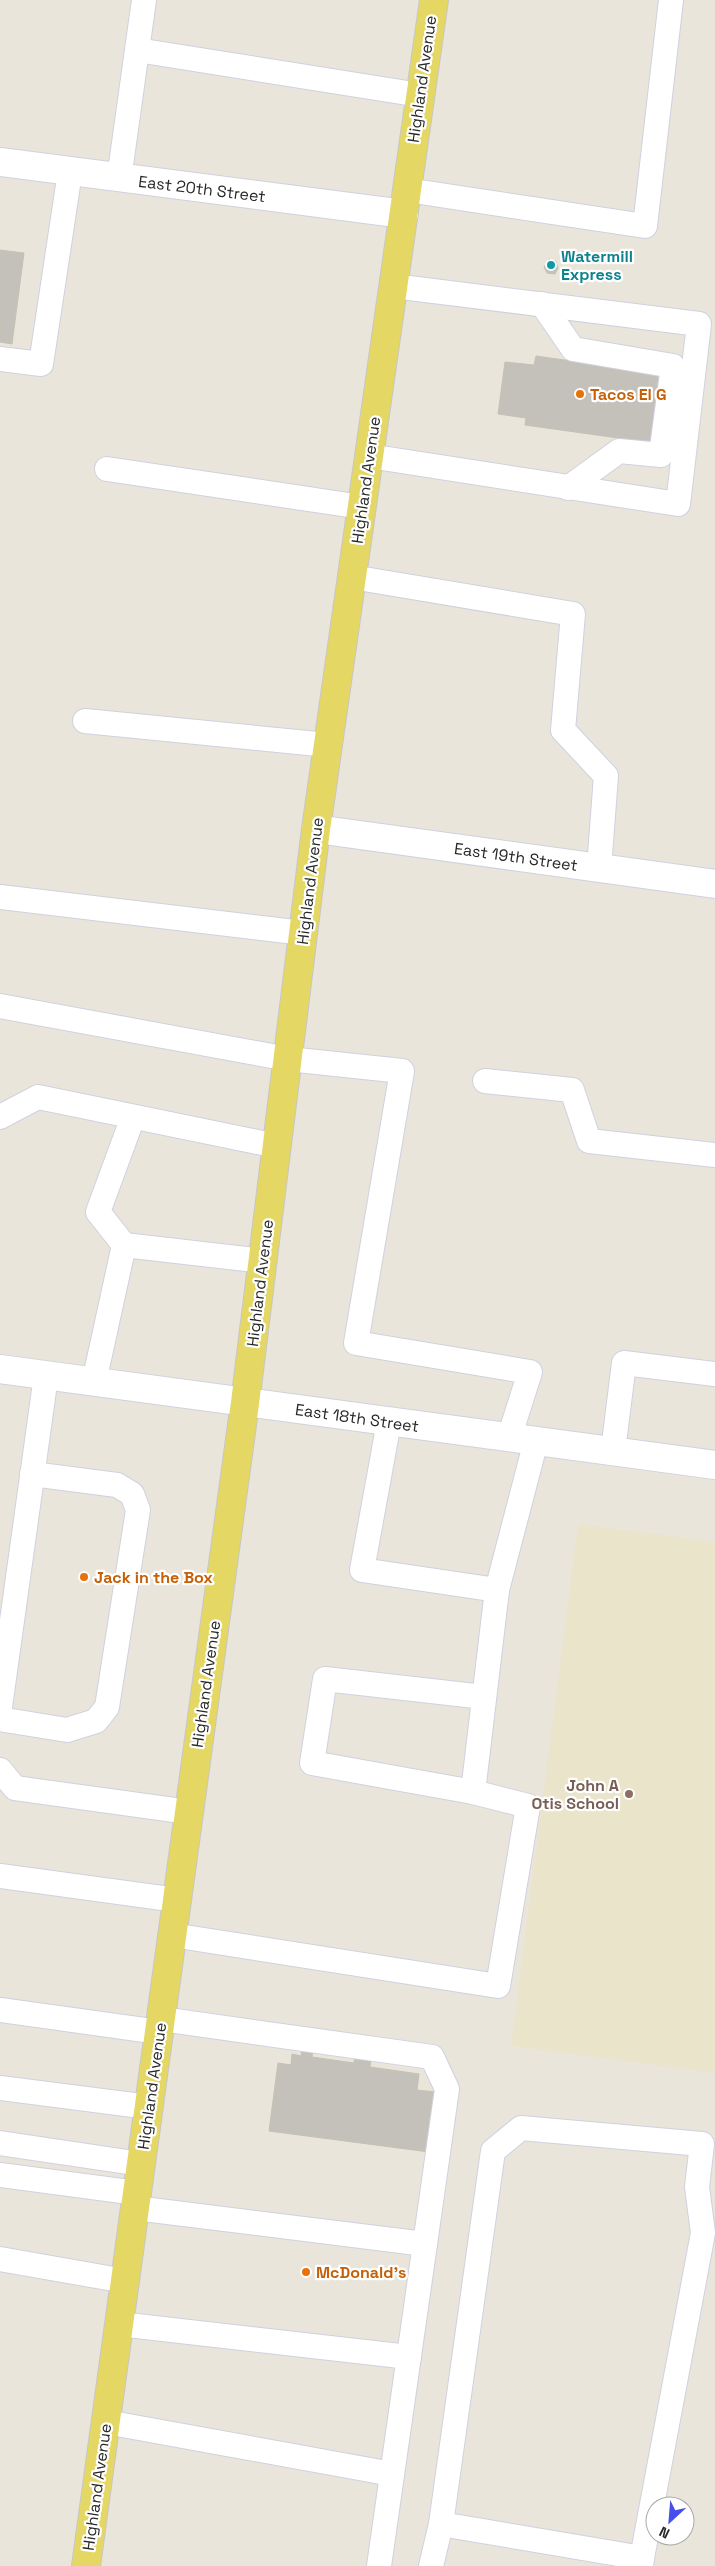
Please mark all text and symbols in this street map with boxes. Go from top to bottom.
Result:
street label: Highland Avenue [403,14,441,144]
street label: East 20th Street [137,171,267,207]
place label: Watermill Express [561,246,633,285]
marker: Watermill Express [545,259,557,271]
place label: Tacos El G [590,384,667,405]
marker: Tacos El G [574,388,586,400]
street label: Highland Avenue [347,415,385,545]
street label: Highland Avenue [292,816,328,946]
street label: East 19th Street [453,838,579,876]
street label: Highland Avenue [242,1218,278,1348]
street label: East 18th Street [294,1399,420,1437]
place label: Jack in the Box [94,1567,213,1588]
marker: Jack in the Box [78,1571,90,1583]
street label: Highland Avenue [187,1619,225,1749]
place label: John A Otis School [531,1775,619,1814]
marker: John A Otis School [623,1788,635,1800]
street label: Highland Avenue [133,2021,171,2151]
place label: McDonald's [316,2262,406,2283]
marker: McDonald's [300,2266,312,2278]
street label: Highland Avenue [78,2422,116,2552]
north arrow [645,2496,695,2546]
text: N [656,2523,672,2543]

